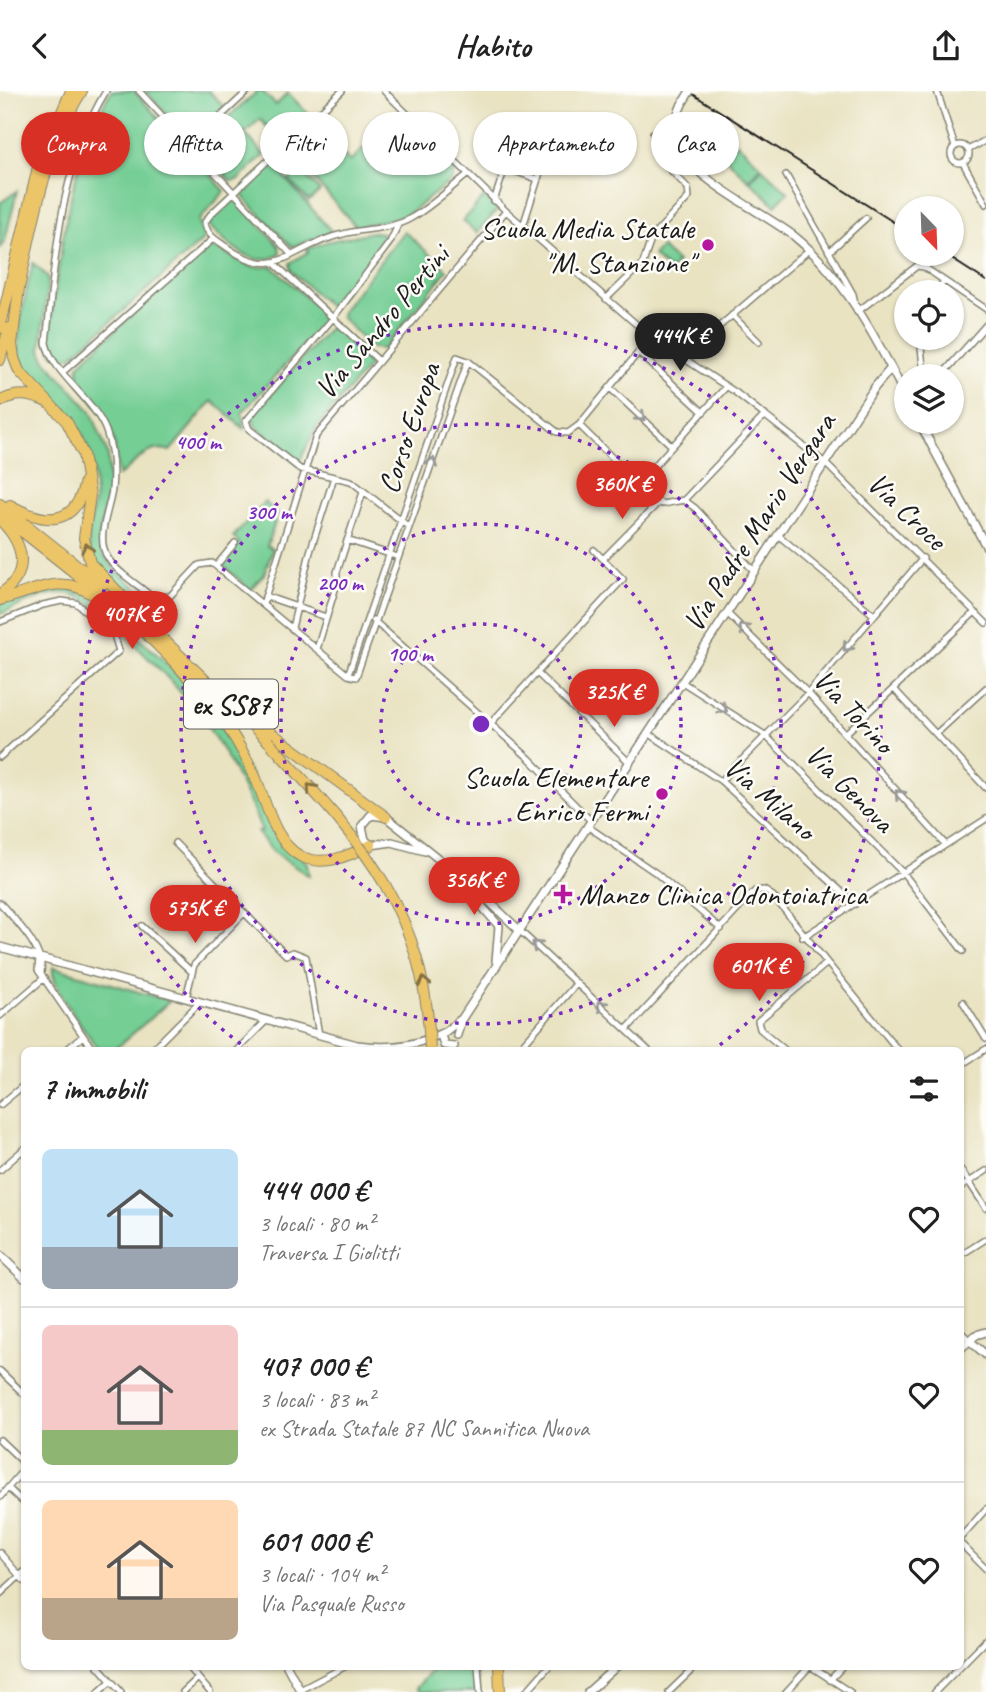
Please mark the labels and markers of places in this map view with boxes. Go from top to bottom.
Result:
place label: Scuola Media Statale "M. Stanzione" [480,209,700,281]
marker: Scuola Media Statale "M. Stanzione" [700,237,716,253]
pin: 444K € [623,313,737,373]
pin: 360K € [565,461,679,521]
pin: 407K € [75,591,189,651]
pin: 325K € [557,669,671,729]
centre of rings [469,712,493,736]
place label: Scuola Elementare Enrico Fermi [464,758,651,830]
marker: Scuola Elementare Enrico Fermi [654,786,670,802]
pin: 356K € [417,857,531,917]
place label: Manzo Clinica Odontoiatrica [579,875,869,913]
marker: Manzo Clinica Odontoiatrica [553,884,573,904]
pin: 575K € [138,885,252,945]
pin: 601K € [702,943,816,1003]

